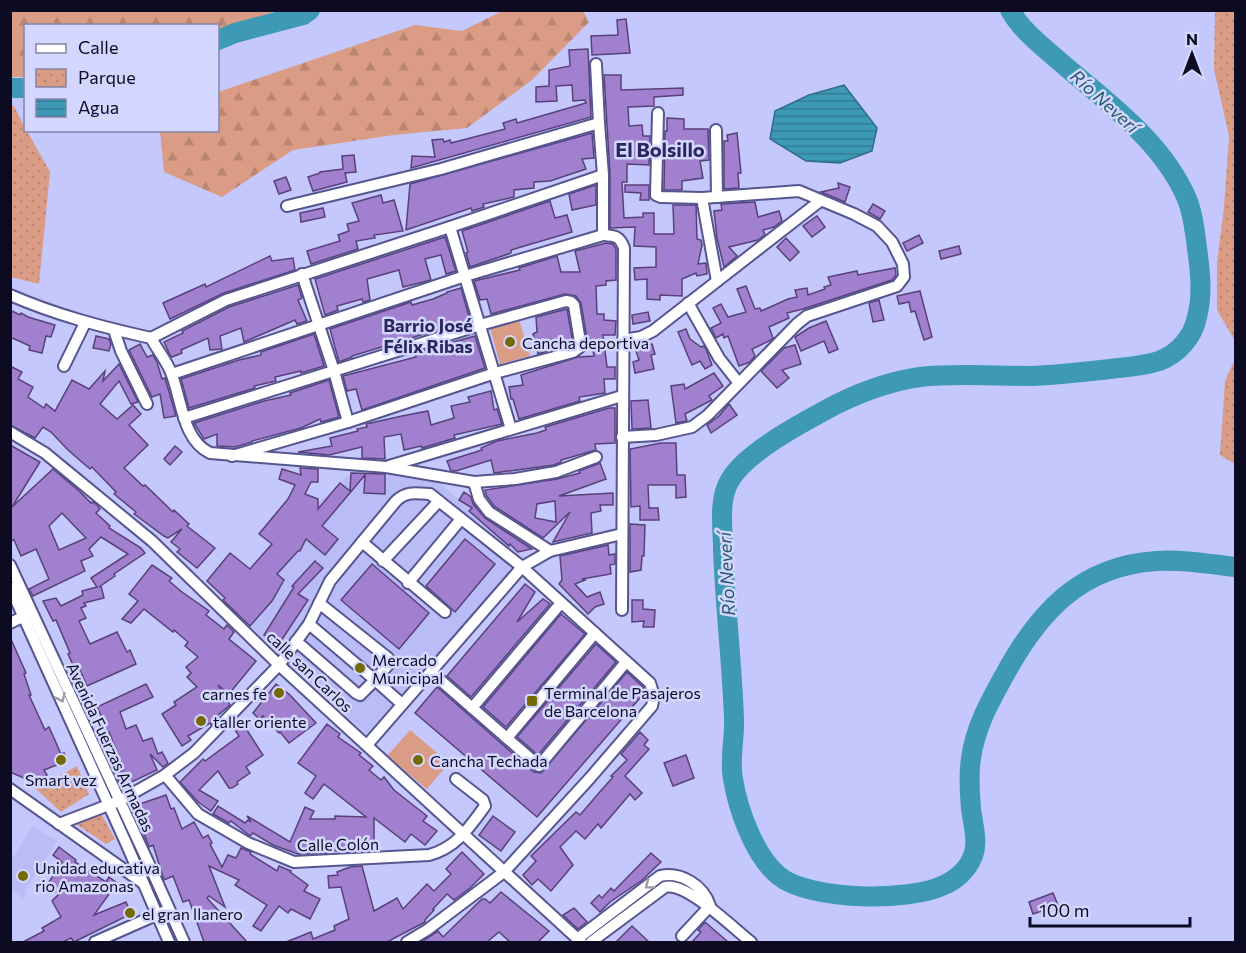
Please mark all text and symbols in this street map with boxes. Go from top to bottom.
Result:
legend [24,24,219,132]
north arrow [1162,24,1222,84]
text: N [1186,29,1198,48]
text: Calle [78,36,118,58]
water label: Río Neverí [1066,65,1146,140]
text: Parque [78,66,136,88]
text: Agua [78,96,119,118]
district label: El Bolsillo [615,137,705,161]
district label: Barrio José Félix Ribas [383,314,473,357]
place label: Cancha deportiva [522,333,649,352]
marker: Cancha deportiva [503,335,517,349]
water label: Río Neverí [713,528,739,617]
street label: calle san Carlos [263,626,357,716]
place label: Mercado Municipal [372,650,443,687]
street label: Avenida Fuerzas Armadas [63,659,159,835]
marker: Mercado Municipal [353,661,367,675]
place label: Terminal de Pasajeros de Barcelona [544,683,701,720]
place label: carnes fe [202,684,267,703]
marker: carnes fe [272,686,286,700]
one-way arrow [53,691,65,702]
marker: Terminal de Pasajeros de Barcelona [525,694,539,708]
place label: taller oriente [213,712,307,731]
marker: taller oriente [194,714,208,728]
place label: Cancha Techada [430,751,548,770]
marker: Smart vez [54,753,68,767]
marker: Cancha Techada [411,753,425,767]
place label: Smart vez [25,770,97,789]
street label: Calle Colón [297,834,379,854]
place label: Unidad educativa rio Amazonas [35,858,160,895]
marker: Unidad educativa rio Amazonas [16,869,30,883]
one-way arrow [645,877,656,888]
scale bar [1030,890,1190,928]
text: 100 m [1039,899,1089,921]
place label: el gran llanero [142,904,243,923]
marker: el gran llanero [123,906,137,920]

